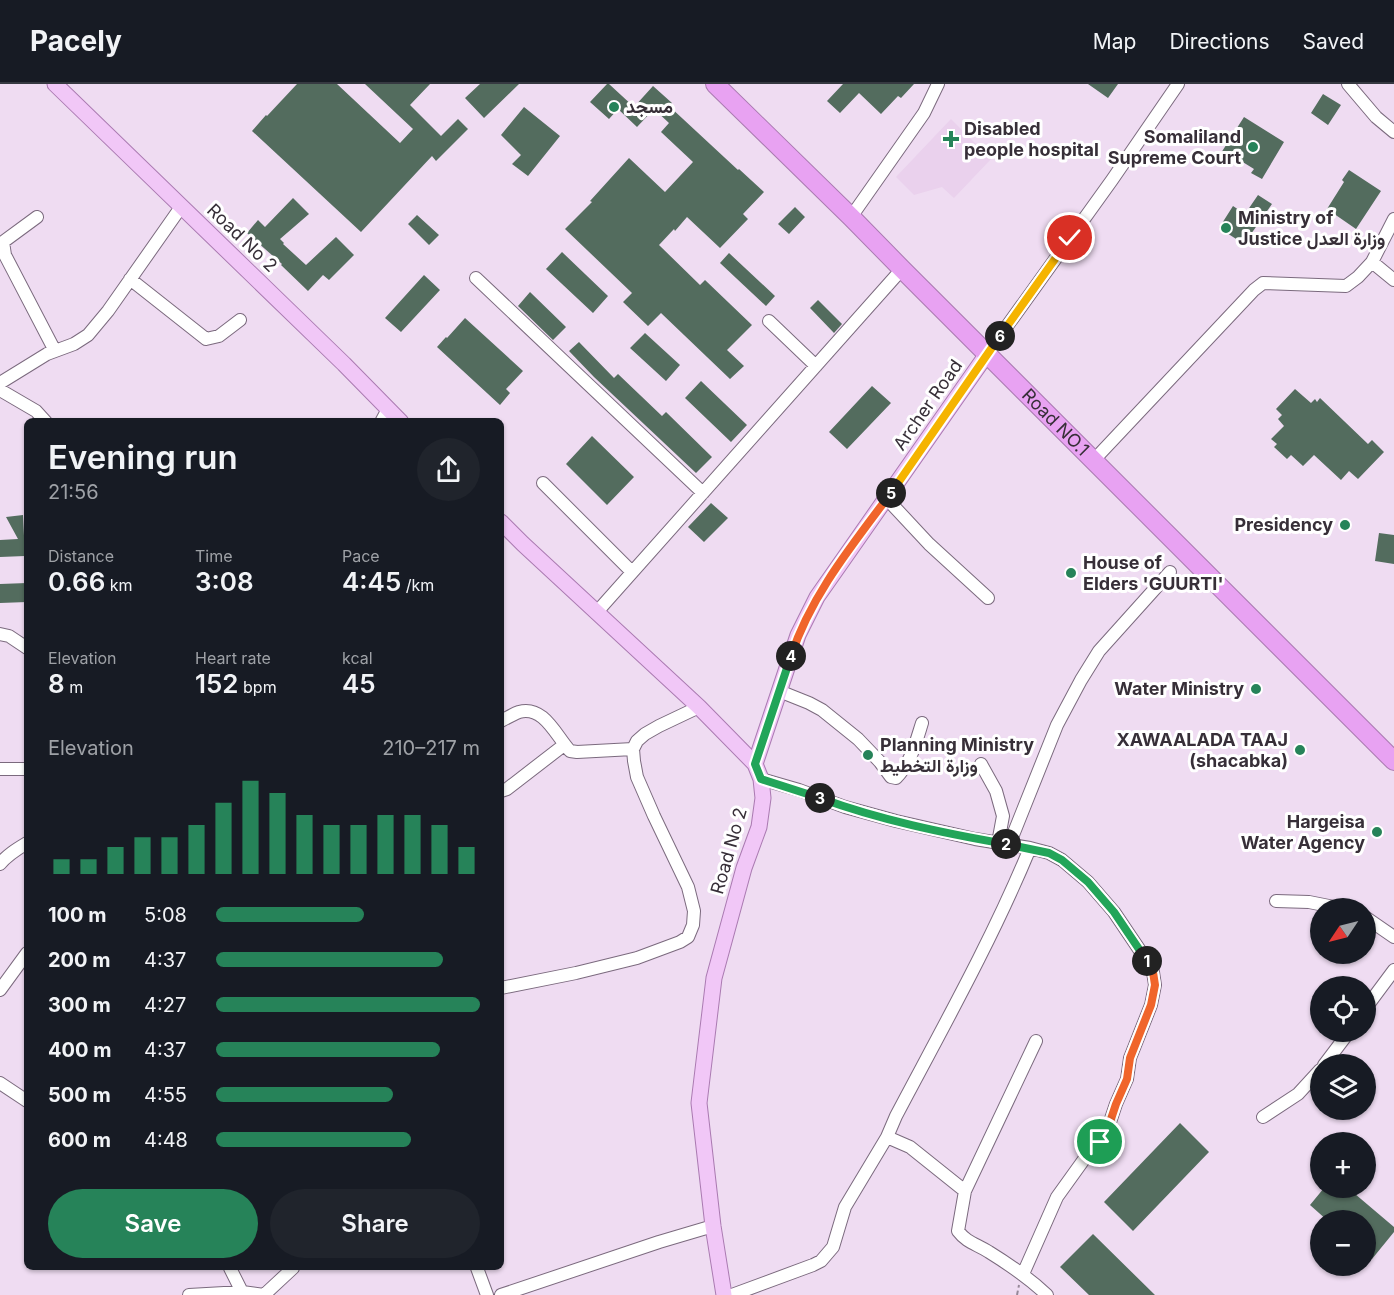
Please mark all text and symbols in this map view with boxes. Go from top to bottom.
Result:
text: Pacely [30,24,122,58]
text: Map [1093,29,1136,54]
text: Directions [1169,29,1270,54]
text: Saved [1303,29,1364,54]
place label: مسجد [626,96,673,118]
marker: مسجد [607,100,621,114]
place label: Disabled people hospital [964,118,1099,160]
place label: Somaliland Supreme Court [1108,126,1241,168]
marker: Disabled people hospital [942,130,960,148]
marker: Somaliland Supreme Court [1246,140,1260,154]
street label: Road No 2 [203,199,282,276]
place label: Ministry of Justice وزارة العدل [1238,207,1385,250]
pin [1044,212,1095,263]
icon: check [1053,221,1086,254]
marker: Ministry of Justice وزارة العدل [1219,221,1233,235]
pin: 6 [985,321,1015,351]
text: 6 [995,326,1005,346]
street label: Archer Road [889,355,966,454]
street label: Road NO.1 [1018,384,1094,460]
text: Evening run [48,437,238,477]
button: share [417,438,480,501]
pin: 5 [876,478,906,508]
text: 21:56 [48,480,99,504]
text: 5 [886,483,896,503]
place label: Presidency [1234,514,1333,535]
marker: Presidency [1338,518,1352,532]
text: Distance [48,546,114,566]
text: Time [195,546,233,566]
text: Pace [342,546,380,566]
place label: House of Elders 'GUURTI' [1083,552,1224,594]
text: 0.66 [48,566,105,597]
text: 3:08 [195,566,254,597]
text: 4:45 [342,566,401,597]
marker: House of Elders 'GUURTI' [1064,566,1078,580]
text: km [105,575,133,595]
text: /km [401,575,434,595]
pin: 4 [776,641,806,671]
text: 4 [786,646,796,666]
text: Elevation [48,648,117,668]
text: Heart rate [195,648,271,668]
text: kcal [342,648,373,668]
text: 8 [48,668,65,699]
text: 152 [195,668,239,699]
text: 45 [342,668,376,699]
text: m [65,677,83,697]
text: bpm [239,677,277,697]
place label: Water Ministry [1114,678,1244,699]
marker: Water Ministry [1249,682,1263,696]
place label: XAWAALADA TAAJ (shacabka) [1116,729,1288,771]
place label: Planning Ministry وزارة التخطيط [880,734,1034,777]
text: Elevation [48,736,134,760]
text: 210–217 m [382,736,480,760]
marker: XAWAALADA TAAJ (shacabka) [1293,743,1307,757]
marker: Planning Ministry وزارة التخطيط [861,748,875,762]
pin: 3 [805,783,835,813]
text: 3 [815,788,825,808]
street label: Road No 2 [706,805,751,896]
place label: Hargeisa Water Agency [1241,811,1365,853]
marker: Hargeisa Water Agency [1370,825,1384,839]
pin: 2 [991,829,1021,859]
text: 2 [1001,834,1011,854]
north arrow [1310,898,1376,964]
map controls [1310,898,1376,1276]
text: 100 m [48,903,107,927]
text: 5:08 [144,903,187,927]
pin: 1 [1132,946,1162,976]
text: 200 m [48,948,111,972]
text: 4:37 [144,948,186,972]
text: 1 [1144,951,1150,971]
button: locate [1310,976,1376,1042]
text: 300 m [48,993,111,1017]
text: 4:27 [144,993,186,1017]
text: 400 m [48,1038,112,1062]
text: 4:37 [144,1038,186,1062]
button: layers [1310,1054,1376,1120]
text: 500 m [48,1083,111,1107]
text: 4:55 [144,1083,187,1107]
pin [1074,1116,1125,1167]
icon: arrive [1083,1125,1116,1158]
text: 600 m [48,1128,111,1152]
text: 4:48 [144,1128,188,1152]
button: + [1310,1132,1376,1198]
button: Save [48,1189,258,1258]
button: Share [270,1189,480,1258]
button: − [1310,1210,1376,1276]

